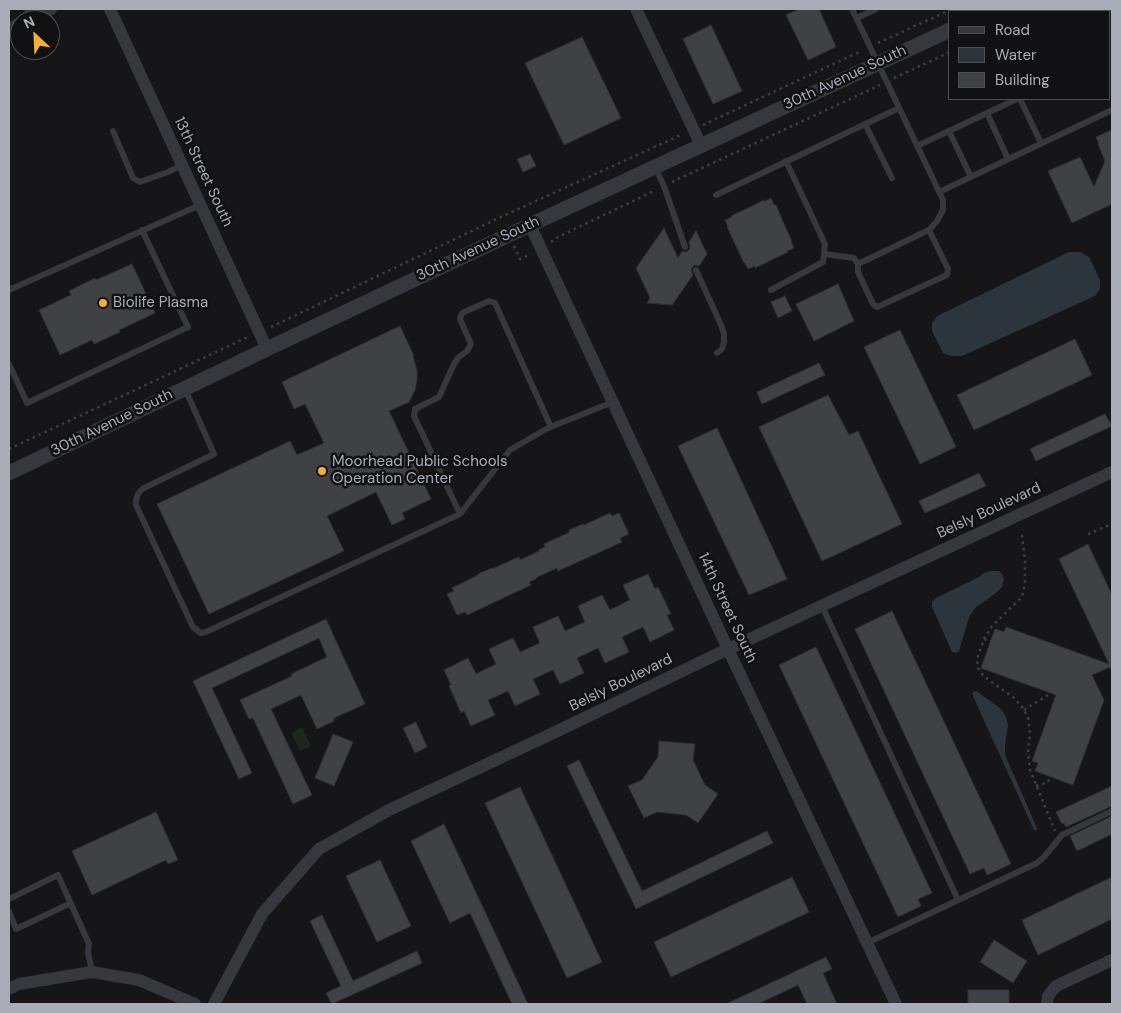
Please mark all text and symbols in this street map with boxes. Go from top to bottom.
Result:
north arrow [10,10,60,60]
legend [948,10,1111,100]
text: N [21,12,38,33]
text: Road [995,20,1030,40]
street label: 30th Avenue South [781,42,909,114]
text: Water [995,45,1036,65]
text: Building [995,70,1050,90]
street label: 13th Street South [170,114,236,230]
street label: 30th Avenue South [414,213,542,285]
place label: Biolife Plasma [113,294,208,312]
marker: Biolife Plasma [97,297,109,309]
street label: 30th Avenue South [48,386,176,460]
place label: Moorhead Public Schools Operation Center [332,453,507,488]
marker: Moorhead Public Schools Operation Center [316,465,328,477]
street label: Belsly Boulevard [934,479,1044,543]
street label: 14th Street South [694,550,760,666]
street label: Belsly Boulevard [566,650,676,716]

